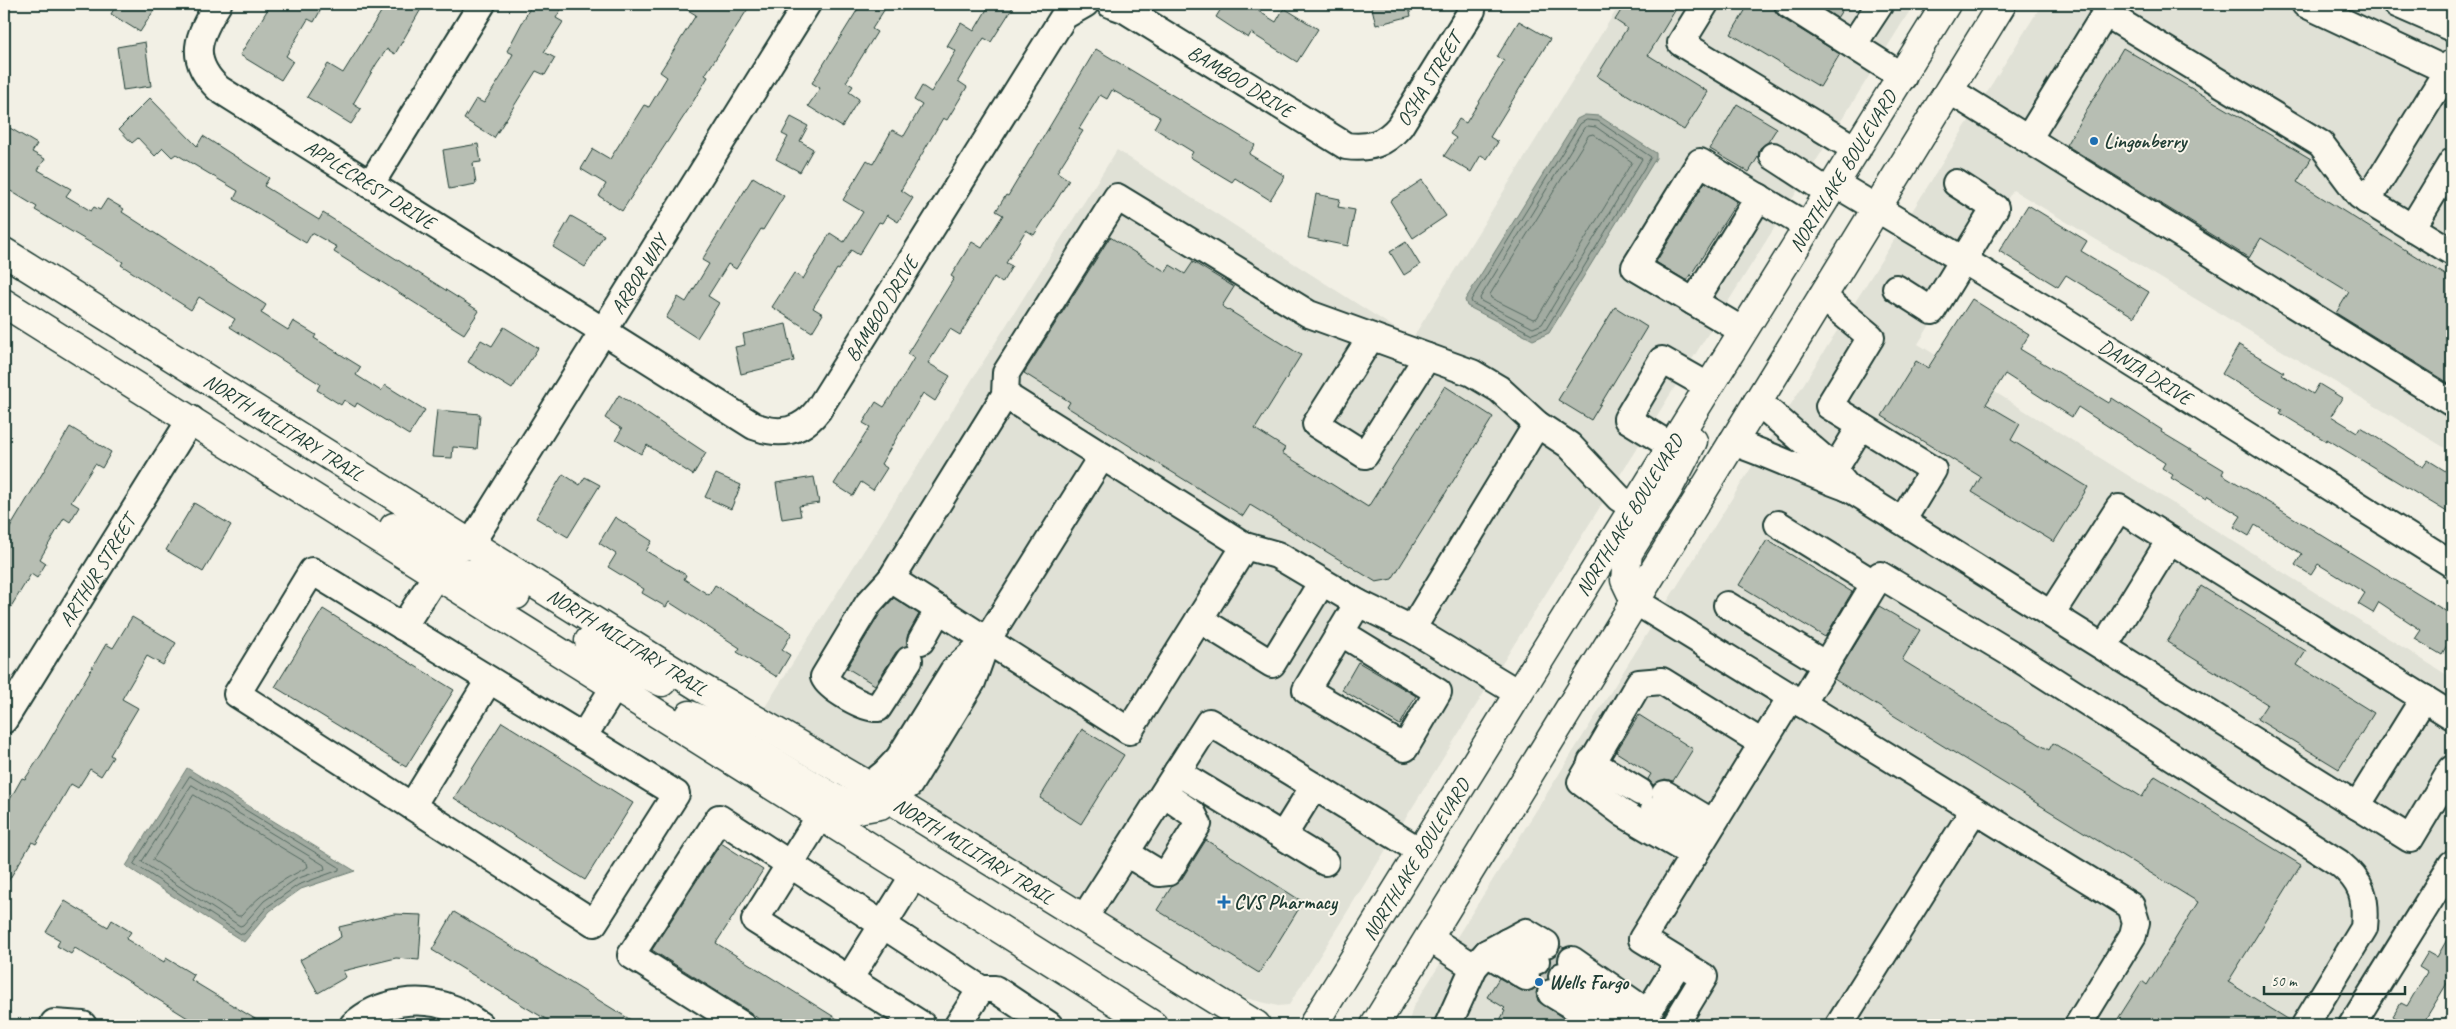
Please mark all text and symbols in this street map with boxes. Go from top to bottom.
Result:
street label: OSHA STREET [1391,24,1470,131]
street label: BAMBOO DRIVE [1183,39,1301,125]
street label: NORTHLAKE BOULEVARD [1783,84,1903,256]
place label: Lingonberry [2104,129,2188,154]
street label: APPLECREST DRIVE [300,134,442,236]
marker: Lingonberry [2088,135,2100,147]
street label: ARBOR WAY [605,228,674,318]
street label: BAMBOO DRIVE [839,249,925,366]
street label: DANIA DRIVE [2094,333,2199,412]
street label: NORTH MILITARY TRAIL [199,368,369,486]
street label: NORTHLAKE BOULEVARD [1570,429,1689,600]
street label: ARTHUR STREET [53,506,143,631]
street label: NORTH MILITARY TRAIL [543,582,712,701]
street label: NORTHLAKE BOULEVARD [1356,773,1476,945]
street label: NORTH MILITARY TRAIL [889,792,1059,910]
place label: CVS Pharmacy [1234,890,1339,916]
marker: CVS Pharmacy [1218,896,1230,908]
scale bar [2264,964,2405,996]
place label: Wells Fargo [1549,970,1630,995]
text: 50 m [2271,972,2298,991]
marker: Wells Fargo [1533,976,1545,988]

